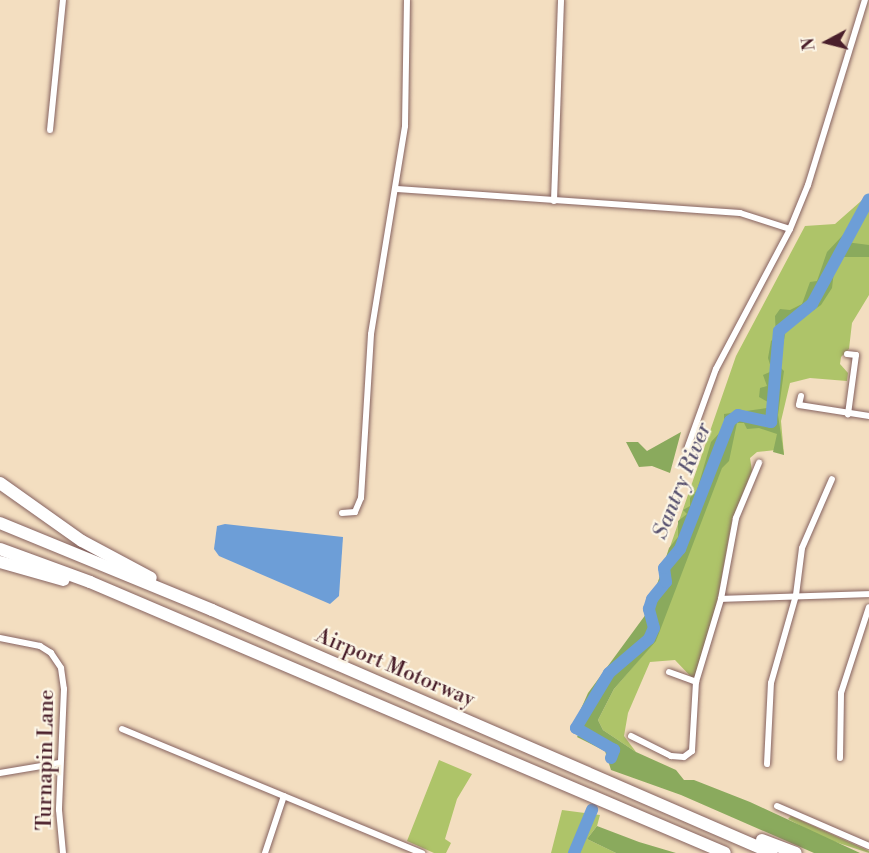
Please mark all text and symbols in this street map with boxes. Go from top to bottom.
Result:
north arrow [797,12,857,72]
text: N [798,37,820,52]
water label: Santry River [647,419,717,543]
street label: Airport Motorway [312,623,478,713]
street label: Turnapin Lane [32,689,60,831]

